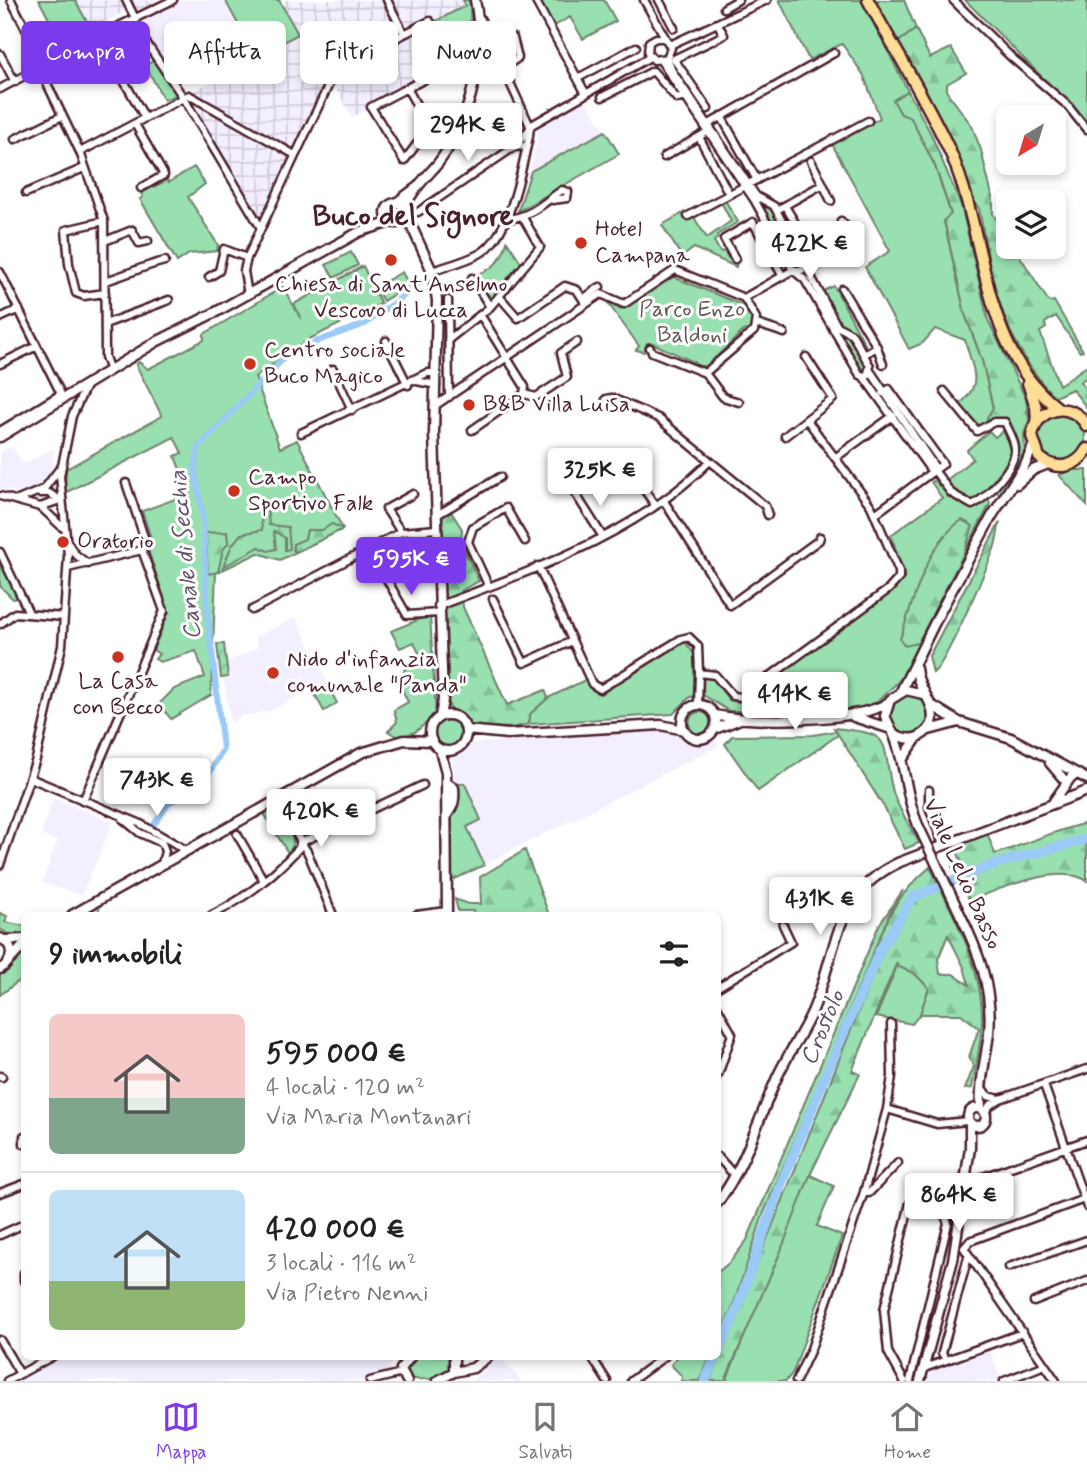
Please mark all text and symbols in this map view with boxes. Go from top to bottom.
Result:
chip: Compra [21,21,150,84]
chip: Affitta [164,21,286,84]
chip: Filtri [300,21,398,84]
chip: Nuovo [412,21,516,84]
pin: 294K € [411,104,525,163]
north arrow [996,105,1066,175]
map controls [996,105,1066,259]
text: 294K € [430,111,506,141]
button: layers [996,189,1066,259]
district label: Buco del Signore [312,197,514,239]
place label: Hotel Campana [595,215,690,271]
pin: 422K € [753,222,867,281]
text: 422K € [772,229,848,259]
marker: Hotel Campana [573,235,589,251]
marker: Chiesa di Sant'Anselmo Vescovo di Lucca [383,252,399,268]
place label: Chiesa di Sant'Anselmo Vescovo di Lucca [275,270,507,326]
park label: Parco Enzo Baldoni [639,295,745,351]
place label: Centro sociale Buco Magico [264,336,405,392]
marker: Centro sociale Buco Magico [242,356,258,372]
place label: B&B Villa Luisa [483,390,630,420]
marker: B&B Villa Luisa [461,397,477,413]
pin: 325K € [543,448,657,508]
text: 325K € [564,456,636,486]
place label: Campo Sportivo Falk [248,463,373,519]
water label: Canale di Secchia [163,469,209,641]
marker: Campo Sportivo Falk [226,483,242,499]
place label: Oratorio [77,527,154,557]
marker: Oratorio [55,534,71,550]
pin: 595K € [354,538,468,597]
text: 595K € [372,545,450,575]
place label: Nido d'infanzia comunale "Panda" [287,645,467,701]
marker: La Casa con Becco [110,649,126,665]
marker: Nido d'infanzia comunale "Panda" [265,665,281,681]
place label: La Casa con Becco [73,667,163,723]
pin: 414K € [738,672,852,732]
text: 414K € [758,680,832,710]
pin: 743K € [100,758,214,818]
text: 743K € [120,766,194,796]
pin: 420K € [264,790,378,849]
street label: Viale Lelio Basso [915,794,1009,954]
text: 420K € [283,797,359,827]
pin: 431K € [763,878,877,937]
text: 431K € [785,885,855,915]
text: 9 immobili [49,935,183,974]
icon: filters [655,935,693,973]
water label: Crostolo [793,985,853,1070]
text: 595 000 € [266,1034,406,1073]
icon: home [105,1042,189,1126]
text: 4 locali · 120 m² [266,1073,425,1103]
text: Via Maria Montanari [266,1103,471,1133]
pin: 864K € [902,1174,1016,1233]
text: 864K € [921,1181,997,1211]
text: 420 000 € [266,1210,405,1249]
icon: home [105,1218,189,1302]
text: 3 locali · 116 m² [266,1249,417,1279]
text: Via Pietro Nenni [266,1279,428,1309]
tab: Mappa [156,1398,207,1465]
tab: Salvati [518,1398,572,1465]
tab: Home [884,1398,931,1465]

